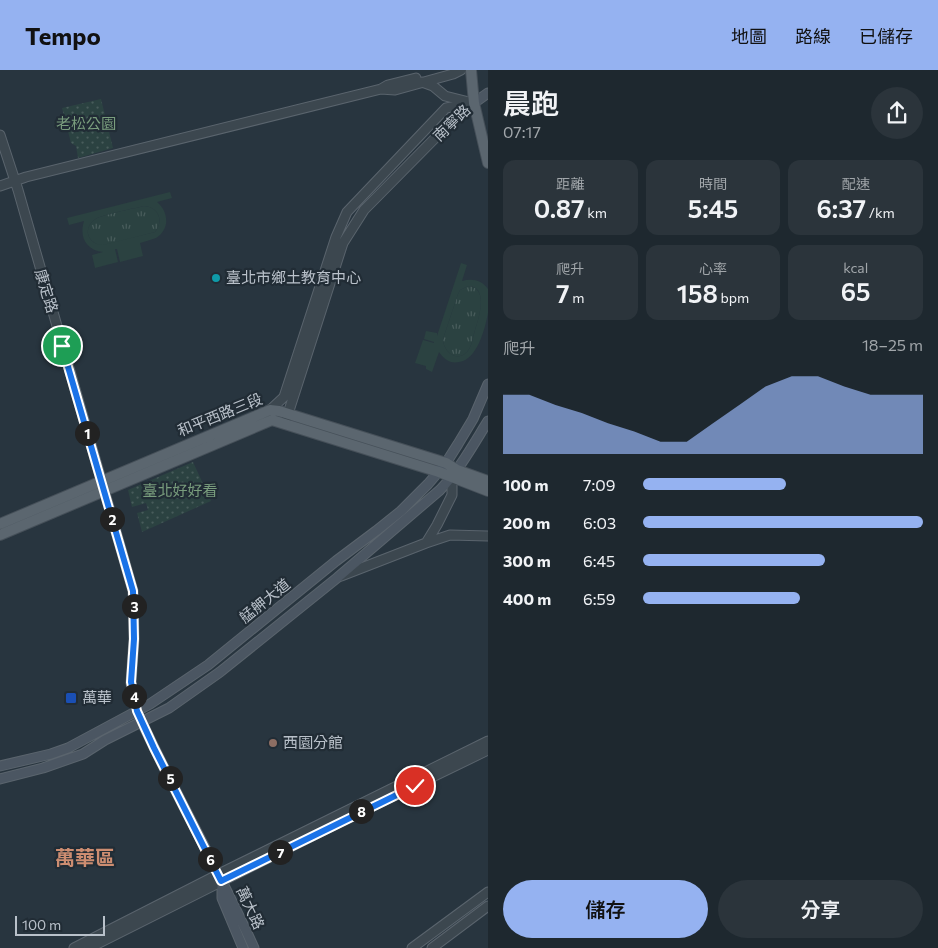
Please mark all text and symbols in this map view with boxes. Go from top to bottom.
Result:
text: Tempo [25,21,101,50]
text: 地圖 [731,25,767,47]
text: 路線 [795,25,831,47]
text: 已儲存 [859,25,913,47]
text: 晨跑 [503,86,559,120]
button: share [871,87,923,139]
street label: 南寧路 [429,100,474,144]
park label: 老松公園 [56,114,116,132]
text: 07:17 [503,122,541,141]
text: 距離 [556,175,584,192]
text: 時間 [699,175,727,192]
text: 配速 [842,175,870,192]
text: 0.87 [534,193,585,223]
text: 5:45 [688,193,738,223]
text: 6:37 [817,193,866,223]
text: km [585,204,607,221]
text: /km [866,204,895,221]
text: kcal [843,259,868,276]
text: 爬升 [556,260,584,277]
text: 心率 [699,260,727,277]
street label: 康定路 [32,267,62,315]
place label: 臺北市鄉土教育中心 [226,268,361,286]
marker: 臺北市鄉土教育中心 [210,272,222,284]
text: 65 [841,276,871,306]
text: 7 [556,278,570,308]
text: 158 [677,278,718,308]
text: m [570,289,585,306]
text: bpm [718,289,749,306]
pin [41,325,83,367]
icon: arrive [48,332,76,360]
text: 18–25 m [862,335,923,354]
text: 爬升 [503,338,535,357]
street label: 和平西路三段 [175,389,265,439]
pin: 1 [74,420,100,446]
text: 1 [84,425,91,442]
text: 100 m [503,475,549,494]
text: 7:09 [583,475,615,494]
park label: 臺北好好看 [142,481,218,499]
pin: 2 [100,506,124,532]
text: 2 [109,511,116,528]
text: 200 m [503,513,550,532]
text: 6:03 [583,513,616,532]
text: 300 m [503,551,551,570]
text: 6:45 [583,551,615,570]
street label: 艋舺大道 [235,574,293,626]
text: 400 m [503,589,551,608]
text: 6:59 [583,589,615,608]
pin: 3 [122,594,146,618]
text: 3 [130,598,139,615]
pin: 4 [122,684,146,708]
place label: 萬華 [82,688,112,706]
text: 4 [130,688,139,705]
marker: 萬華 [64,691,78,705]
place label: 西園分館 [283,733,343,751]
marker: 西園分館 [267,737,279,749]
pin [394,765,436,807]
pin: 5 [158,766,182,790]
text: 5 [166,770,175,787]
icon: check [401,772,429,800]
pin: 8 [348,798,374,824]
text: 8 [357,803,366,820]
pin: 7 [268,840,292,864]
text: 7 [277,844,284,861]
district label: 萬華區 [55,845,115,869]
pin: 6 [198,846,222,872]
text: 6 [206,851,215,868]
button: 儲存 [503,880,708,938]
button: 分享 [718,880,923,938]
street label: 萬大路 [233,883,269,932]
scale bar [15,913,105,936]
text: 100 m [22,916,61,933]

